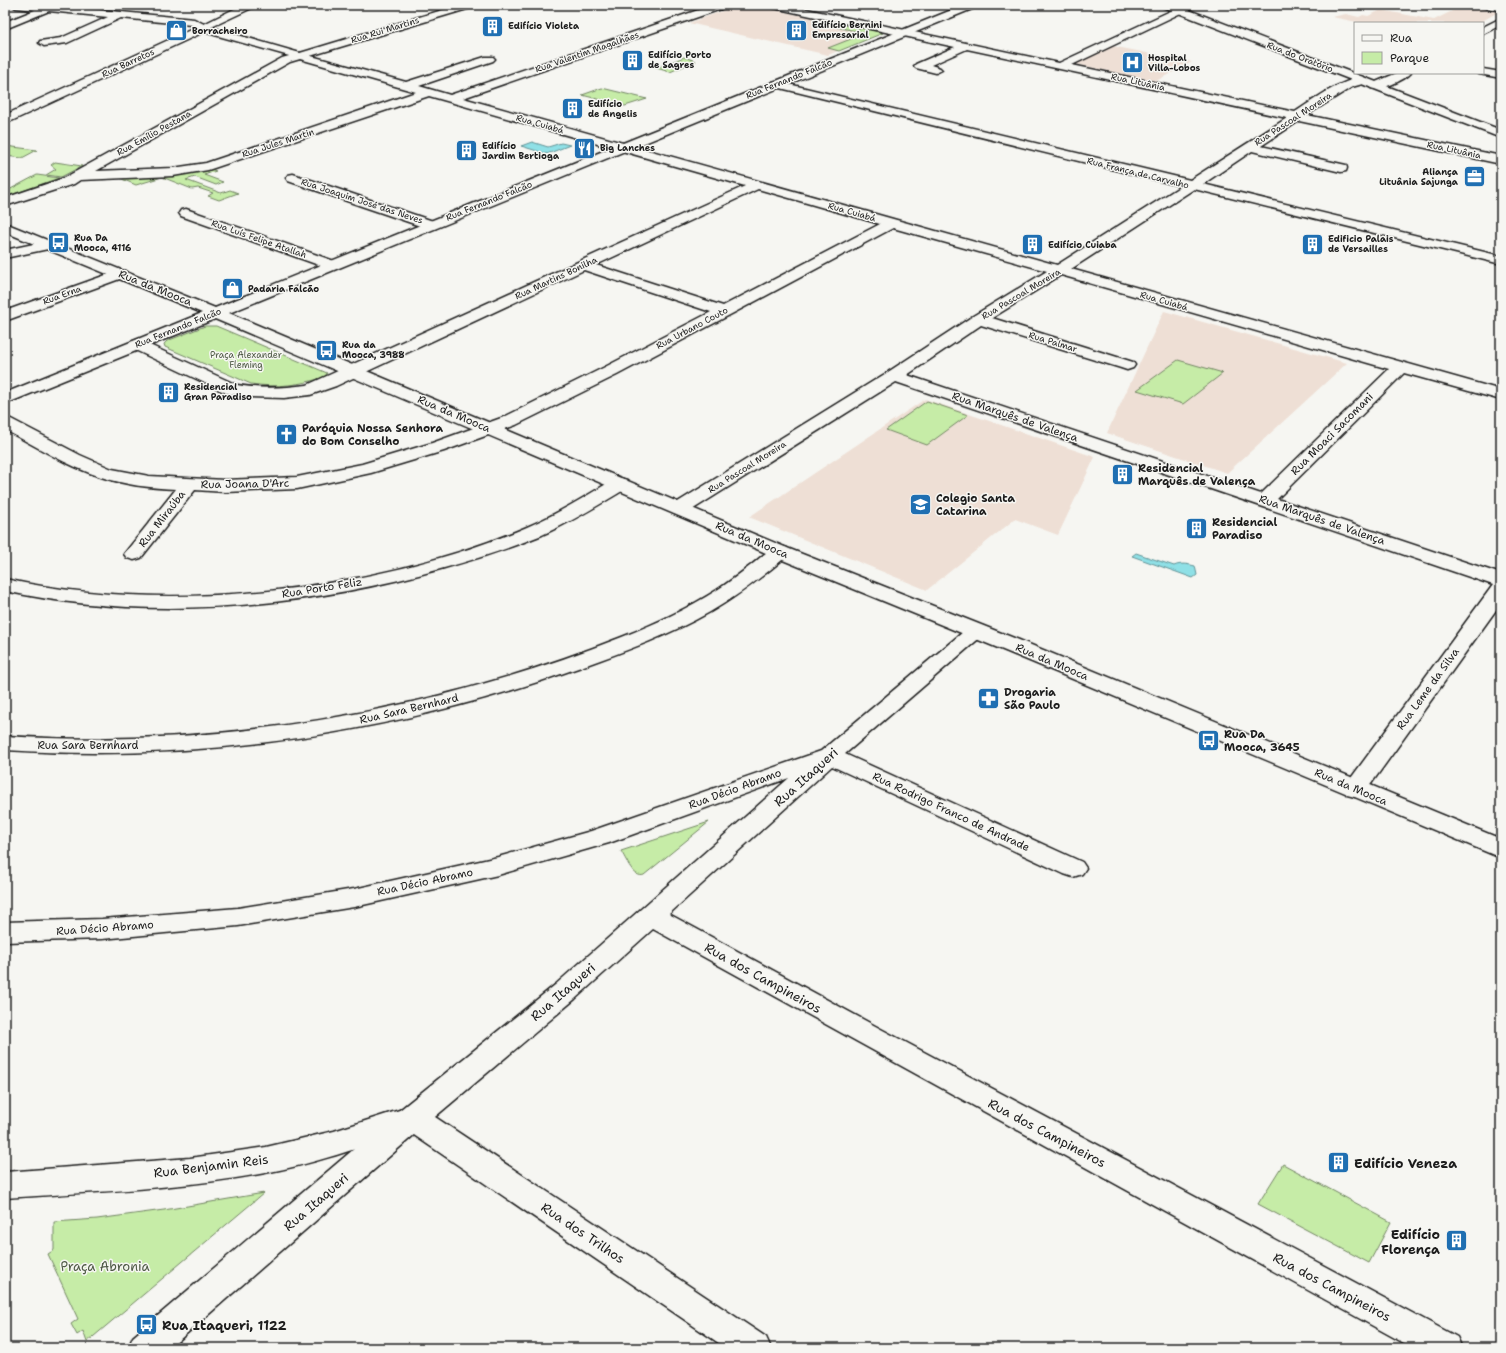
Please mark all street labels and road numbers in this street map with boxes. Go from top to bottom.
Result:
street label: Rua Rui Martins [349,14,421,46]
street label: Rua Valentim Magalhães [533,29,641,75]
street label: Rua do Oratório [1265,39,1335,75]
street label: Rua Barretos [100,46,156,80]
street label: Rua Fernando Falcão [744,56,834,102]
street label: Rua Lituânia [1110,70,1166,94]
street label: Rua Pascoal Moreira [1252,89,1334,149]
street label: Rua Emílio Pestana [115,107,194,158]
street label: Rua Cuiabá [515,111,566,137]
street label: Rua Jules Martin [240,126,316,160]
street label: Rua Lituânia [1426,138,1482,162]
street label: Rua França de Carvalho [1086,154,1190,192]
street label: Rua Joaquim José das Neves [300,176,424,226]
street label: Rua Fernando Falcão [444,178,534,224]
street label: Rua Cuiabá [827,199,878,225]
street label: Rua Luís Felipe Atallah [210,217,308,261]
street label: Rua Martins Bonilha [513,254,599,302]
street label: Rua da Mooca [116,266,194,310]
street label: Rua Pascoal Moreira [979,266,1063,322]
street label: Rua Erna [41,282,83,307]
street label: Rua Cuiabá [1139,288,1190,314]
street label: Rua Urbano Couto [654,304,730,352]
street label: Rua Fernando Falcão [133,305,223,351]
street label: Rua Palmar [1027,329,1079,355]
street label: Rua Marquês de Valença [950,388,1080,446]
street label: Rua Moaci Sacomani [1287,389,1377,479]
street label: Rua da Mooca [415,392,493,436]
street label: Rua Pascoal Moreira [706,438,789,496]
street label: Rua Joana D'Arc [201,476,290,492]
street label: Rua Miraúba [135,487,189,551]
street label: Rua Marquês de Valença [1257,491,1387,549]
street label: Rua da Mooca [713,518,791,562]
street label: Rua Porto Feliz [281,574,363,602]
street label: Rua da Mooca [1013,640,1091,684]
street label: Rua Leme da Silva [1393,645,1463,733]
street label: Rua Sara Bernhard [358,690,460,728]
street label: Rua Sara Bernhard [38,738,139,753]
street label: Rua Itaqueri [770,744,842,810]
street label: Rua Décio Abramo [687,765,784,813]
street label: Rua da Mooca [1312,765,1390,809]
street label: Rua Rodrigo Franco de Andrade [870,769,1032,855]
street label: Rua Décio Abramo [376,864,475,899]
street label: Rua Décio Abramo [56,917,155,939]
street label: Rua dos Campineiros [702,939,824,1017]
street label: Rua Itaqueri [527,959,599,1025]
street label: Rua dos Campineiros [985,1095,1109,1171]
street label: Rua Benjamin Reis [153,1151,269,1181]
street label: Rua Itaqueri [280,1169,352,1235]
street label: Rua dos Trilhos [538,1199,628,1267]
street label: Rua dos Campineiros [1270,1249,1394,1325]

